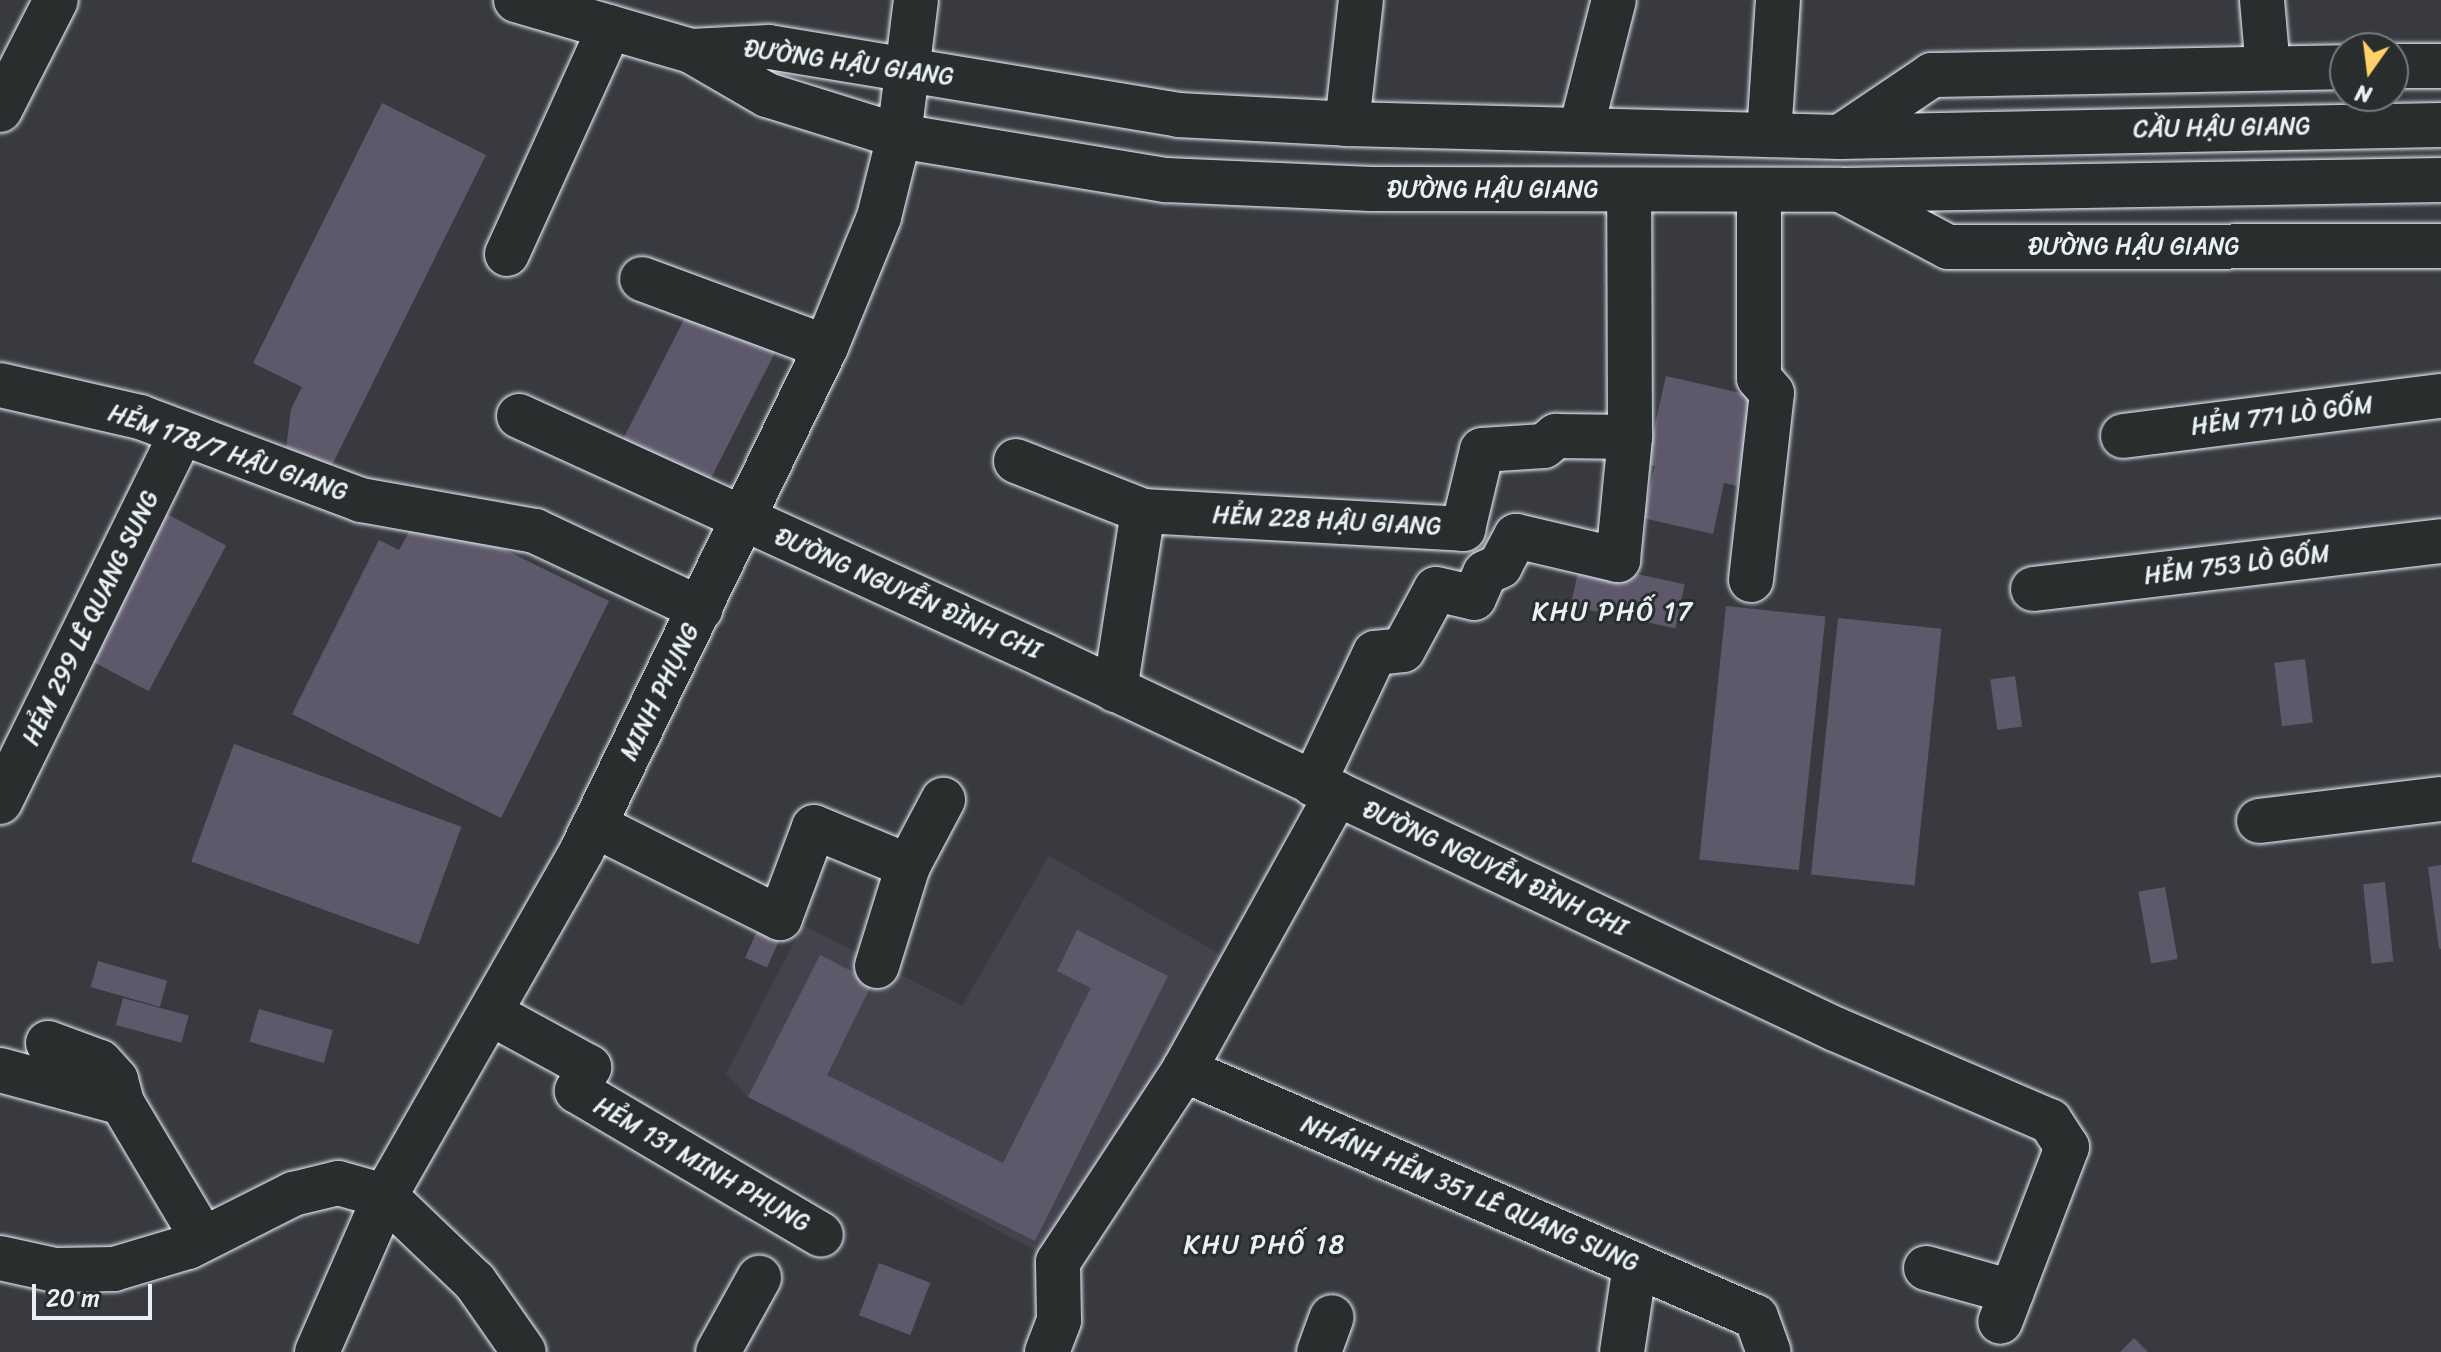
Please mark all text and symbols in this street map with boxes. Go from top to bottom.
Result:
north arrow [2329,32,2409,112]
street label: ĐƯỜNG HẬU GIANG [741,34,957,92]
text: N [2351,73,2376,115]
street label: CẦU HẬU GIANG [2132,112,2312,144]
street label: ĐƯỜNG HẬU GIANG [1386,176,1600,204]
street label: ĐƯỜNG HẬU GIANG [2027,233,2241,261]
street label: HẺM 771 LÒ GỐM [2189,391,2375,441]
street label: HẺM 178/7 HẬU GIANG [104,398,352,508]
street label: HẺM 299 LÊ QUANG SUNG [16,484,166,752]
street label: HẺM 228 HẬU GIANG [1211,501,1443,541]
street label: ĐƯỜNG NGUYỄN ĐÌNH CHI [771,522,1045,666]
street label: HẺM 753 LÒ GỐM [2142,539,2332,591]
district label: KHU PHỐ 17 [1532,596,1694,628]
street label: MINH PHỤNG [615,619,705,765]
street label: ĐƯỜNG NGUYỄN ĐÌNH CHI [1359,795,1631,943]
street label: HẺM 131 MINH PHỤNG [589,1091,815,1239]
street label: NHÁNH HẺM 351 LÊ QUANG SUNG [1295,1109,1645,1279]
district label: KHU PHỐ 18 [1184,1229,1346,1261]
scale bar [36,1268,156,1318]
text: 20 m [46,1277,100,1319]

